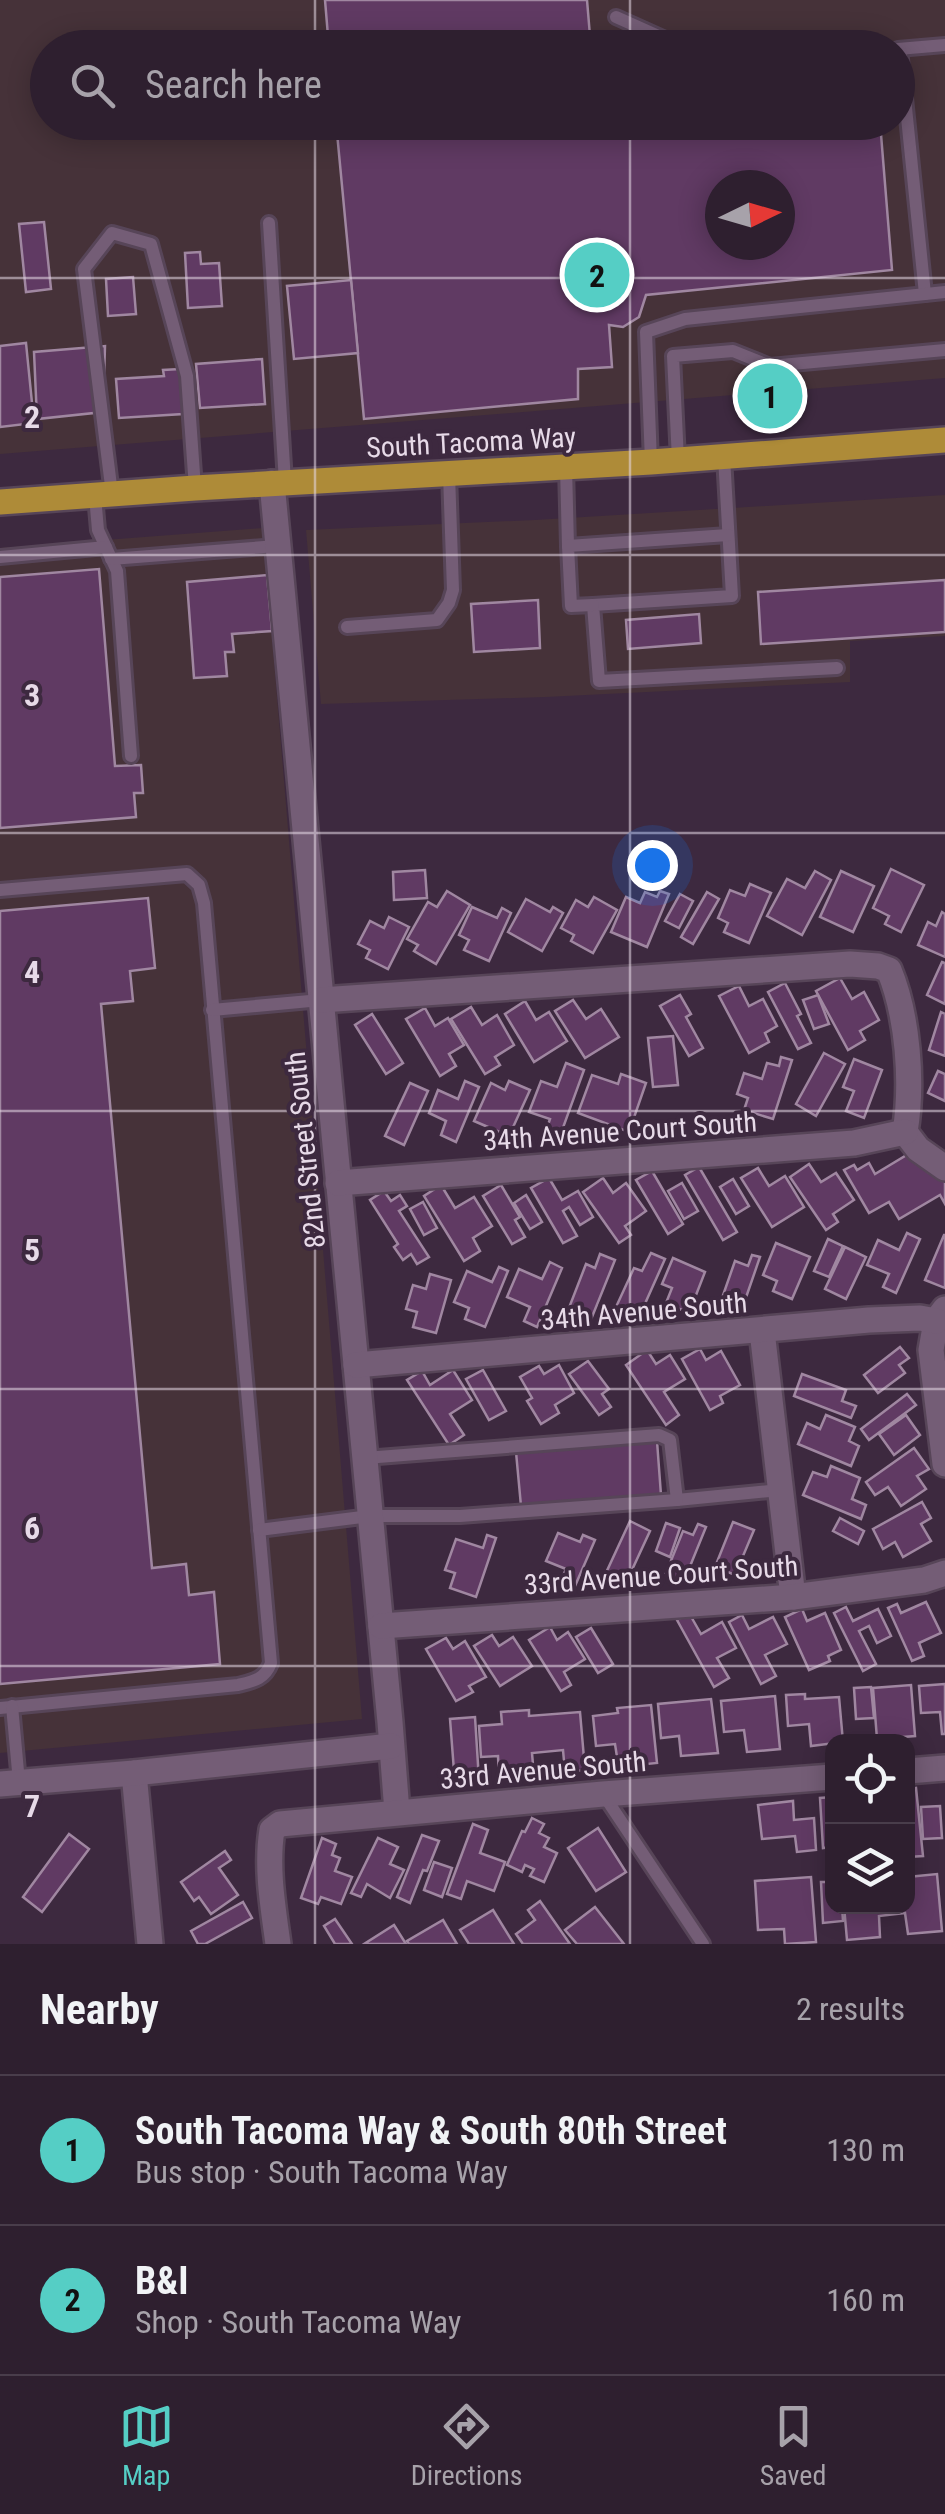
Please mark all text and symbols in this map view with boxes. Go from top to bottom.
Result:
search box [30,30,915,140]
icon: search [65,58,120,113]
text: Search here [145,63,322,107]
north arrow [705,170,795,260]
pin: 2 [564,238,630,312]
pin: 1 [738,358,802,434]
text: 2 [24,398,40,436]
street label: South Tacoma Way [365,421,577,464]
text: 3 [24,676,40,714]
your location [627,840,678,891]
text: 4 [24,953,40,991]
street label: 82nd Street South [279,1050,332,1250]
street label: 34th Avenue Court South [482,1105,758,1158]
text: 5 [24,1231,40,1269]
street label: 34th Avenue South [540,1286,749,1337]
text: 6 [24,1509,40,1547]
street label: 33rd Avenue Court South [523,1549,799,1602]
map controls [825,1734,915,1914]
button: locate [825,1734,915,1824]
street label: 33rd Avenue South [438,1745,648,1796]
text: 7 [24,1787,40,1825]
button: layers [825,1824,915,1914]
text: Nearby [40,1985,159,2034]
text: 2 results [796,1990,905,2028]
text: South Tacoma Way & South 80th Street [135,2109,727,2153]
text: 1 [64,2131,81,2169]
text: 130 m [826,2131,905,2169]
text: Bus stop · South Tacoma Way [135,2153,508,2191]
text: B&I [135,2259,189,2303]
text: 2 [64,2281,81,2319]
text: 160 m [826,2281,905,2319]
text: Shop · South Tacoma Way [135,2303,461,2341]
tab: Map [119,2399,174,2492]
tab: Directions [411,2399,523,2492]
tab: Saved [760,2399,826,2492]

